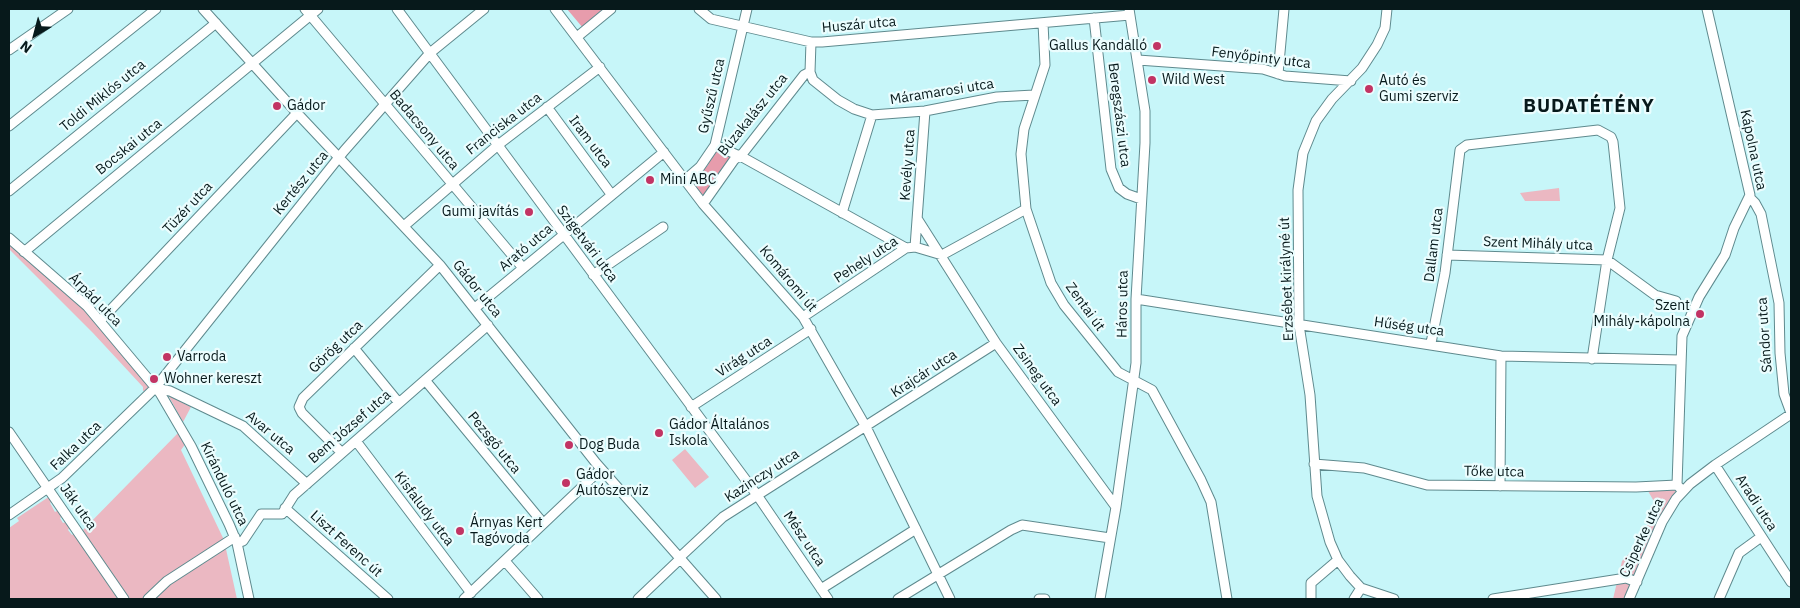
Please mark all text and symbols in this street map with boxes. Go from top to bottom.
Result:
north arrow [10,10,60,60]
street label: Huszár utca [821,13,897,37]
text: N [17,37,35,57]
place label: Gallus Kandalló [1049,38,1147,54]
marker: Gallus Kandalló [1151,40,1163,52]
street label: Fenyőpinty utca [1210,44,1312,72]
street label: Toldi Miklós utca [57,56,149,136]
street label: Gyűszű utca [695,57,729,135]
street label: Beregszászi utca [1104,62,1134,168]
street label: Búzakalász utca [715,70,791,160]
place label: Wild West [1162,72,1225,88]
place label: Autó és Gumi szerviz [1379,73,1459,105]
marker: Wild West [1146,74,1158,86]
street label: Máramarosi utca [889,75,995,109]
marker: Autó és Gumi szerviz [1363,83,1375,95]
street label: Badacsony utca [386,87,462,173]
street label: Franciska utca [463,89,545,159]
district label: BUDATÉTÉNY [1522,96,1656,118]
place label: Gádor [287,98,325,114]
marker: Gádor [271,100,283,112]
street label: Kápolna utca [1736,108,1770,192]
street label: Iram utca [565,113,615,171]
street label: Bocskai utca [93,115,165,179]
street label: Kevély utca [897,129,919,201]
street label: Kertész utca [270,147,332,219]
place label: Mini ABC [660,172,716,188]
marker: Mini ABC [644,174,656,186]
street label: Tüzér utca [160,178,216,238]
street label: Szigetvári utca [553,202,621,286]
place label: Gumi javítás [442,204,519,220]
marker: Gumi javítás [523,206,535,218]
street label: Dallam utca [1421,207,1447,283]
street label: Erzsébet királyné út [1276,217,1298,341]
street label: Arató utca [496,221,556,275]
street label: Pehely utca [831,233,901,287]
street label: Szent Mihály utca [1483,234,1593,254]
street label: Komáromi út [756,243,820,315]
street label: Gádor utca [449,257,505,321]
street label: Árpád utca [65,270,125,330]
street label: Háros utca [1114,270,1132,338]
street label: Zentai út [1062,280,1108,334]
street label: Sándor utca [1754,297,1776,373]
place label: Szent Mihály-kápolna [1594,298,1690,331]
marker: Szent Mihály-kápolna [1694,308,1706,320]
street label: Hűség utca [1373,314,1445,340]
street label: Görög utca [306,317,366,377]
street label: Virág utca [713,333,775,381]
street label: Zsineg utca [1009,341,1065,409]
street label: Krajcár utca [888,347,960,401]
place label: Varroda [177,349,226,365]
marker: Varroda [161,351,173,363]
place label: Wohner kereszt [164,371,262,387]
marker: Wohner kereszt [148,373,160,385]
street label: Bem József utca [305,387,395,467]
street label: Avar utca [242,408,298,458]
street label: Pezsgő utca [464,409,524,477]
place label: Gádor Általános Iskola [669,417,770,450]
street label: Falka utca [47,418,105,474]
marker: Gádor Általános Iskola [653,427,665,439]
place label: Dog Buda [579,437,640,453]
street label: Kiránduló utca [196,439,252,529]
marker: Dog Buda [563,439,575,451]
street label: Kazinczy utca [722,446,802,506]
street label: Tőke utca [1464,463,1524,481]
place label: Gádor Autószerviz [576,467,649,500]
street label: Kisfaludy utca [391,469,457,549]
street label: Aradi utca [1732,472,1780,534]
marker: Gádor Autószerviz [560,477,572,489]
street label: Ják utca [56,481,100,533]
street label: Csiperke utca [1616,496,1668,580]
street label: Liszt Ferenc út [307,507,385,581]
street label: Mész utca [779,508,829,570]
place label: Árnyas Kert Tagóvoda [470,515,543,548]
marker: Árnyas Kert Tagóvoda [454,525,466,537]

